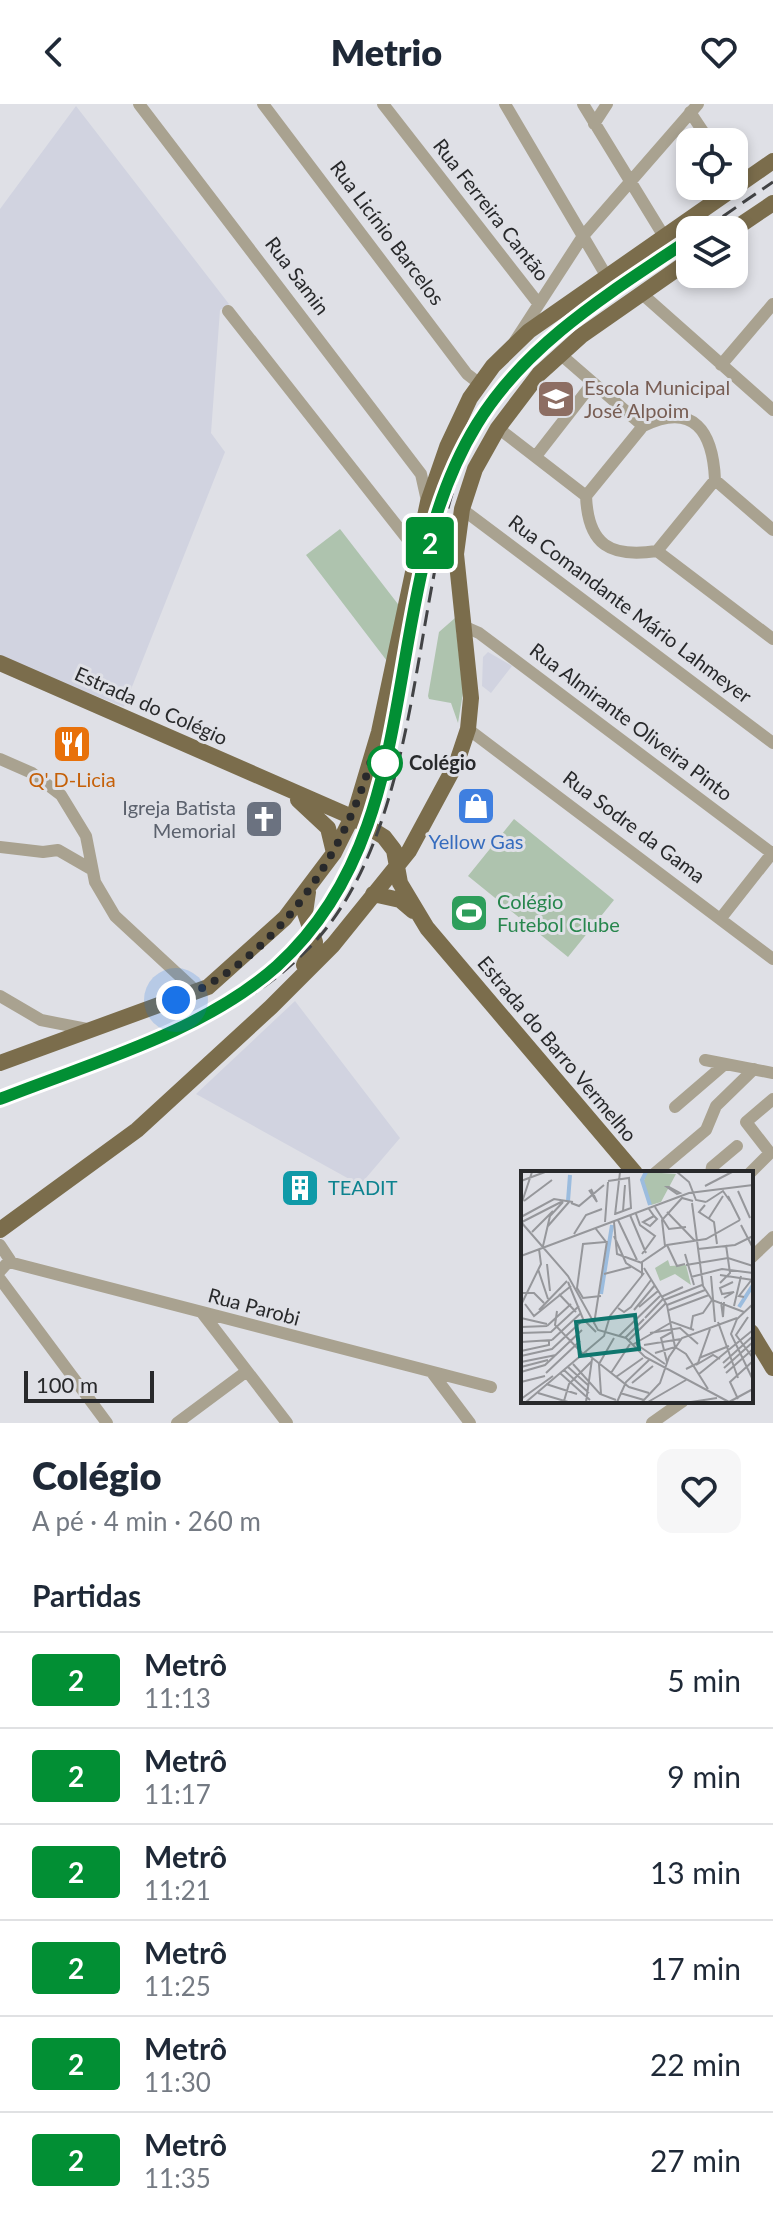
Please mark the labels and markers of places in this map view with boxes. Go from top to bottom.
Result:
place label: Escola Municipal José Alpoim [584,375,730,422]
school or university icon: Escola Municipal José Alpoim [535,378,577,420]
restaurant icon: Q' D-Licia [51,723,93,765]
marker: Colégio [368,746,402,780]
place label: Colégio [409,750,476,774]
place label: Q' D-Licia [28,767,116,791]
shop icon: Yellow Gas [455,785,497,827]
place label: Igreja Batista Memorial [122,795,236,842]
church icon: Igreja Batista Memorial [243,798,285,840]
place label: Yellow Gas [428,829,524,853]
place label: Colégio Futebol Clube [497,889,620,936]
sports icon: Colégio Futebol Clube [448,892,490,934]
building icon: TEADIT [279,1167,321,1209]
place label: TEADIT [328,1175,398,1199]

